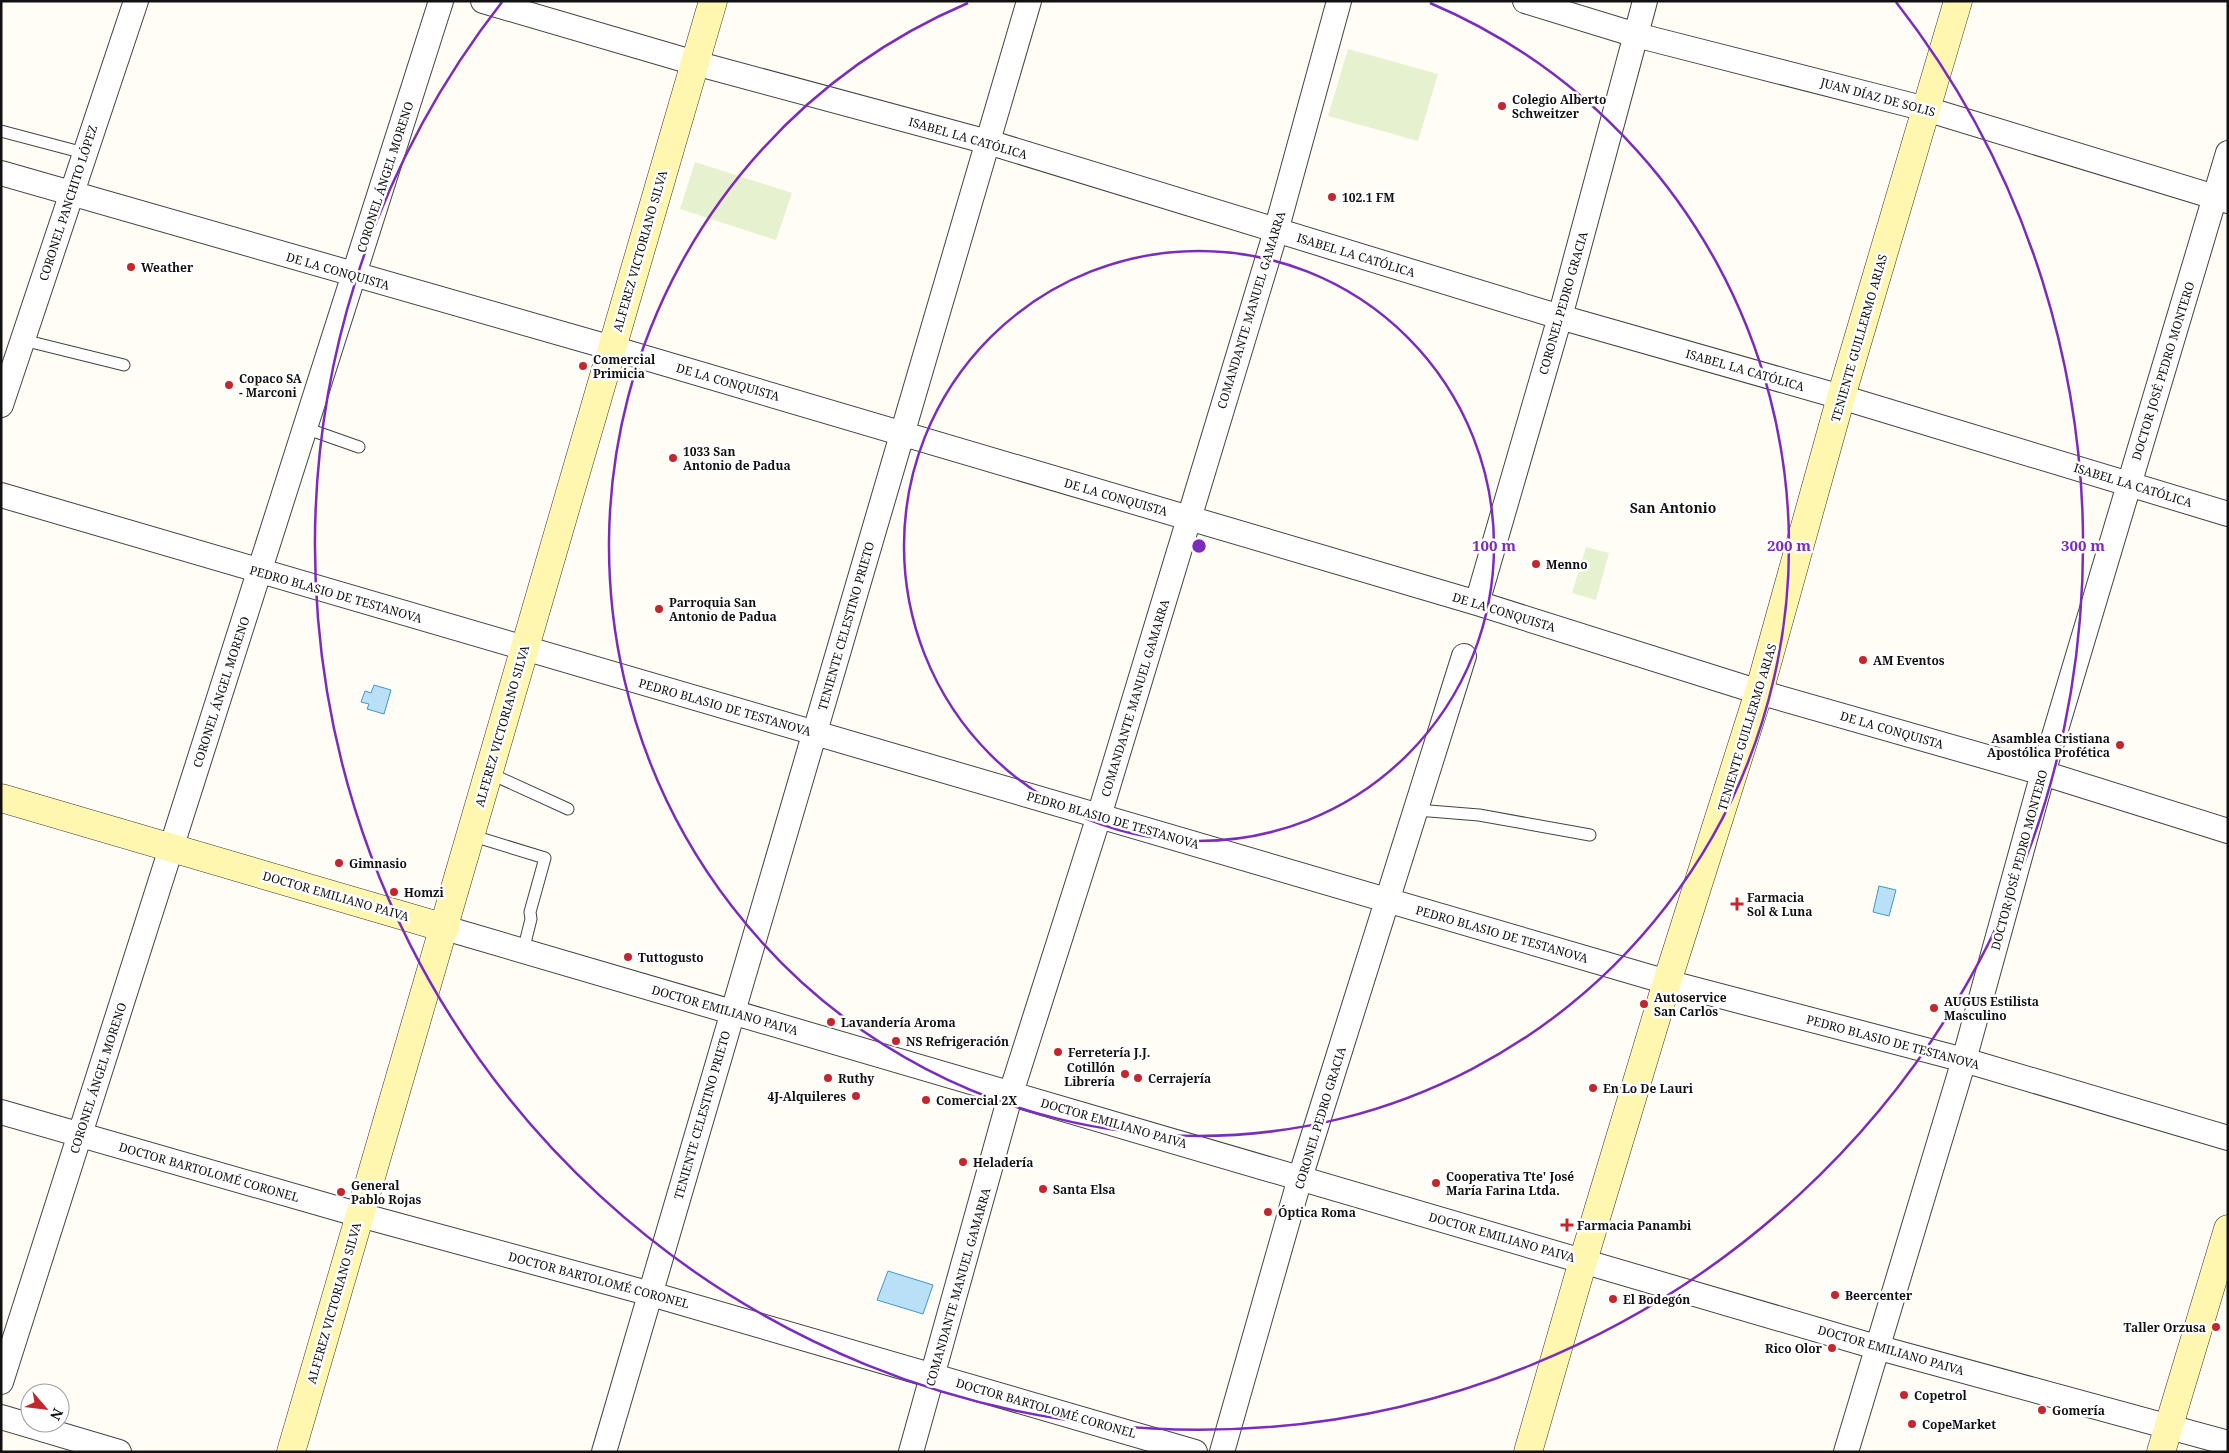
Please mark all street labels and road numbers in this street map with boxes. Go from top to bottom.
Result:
street label: JUAN DÍAZ DE SOLIS [1818,73,1937,121]
street label: CORONEL ÁNGEL MORENO [353,99,418,255]
street label: ISABEL LA CATÓLICA [907,113,1030,163]
street label: CORONEL PANCHITO LÓPEZ [35,123,101,283]
street label: ALFEREZ VICTORIANO SILVA [609,168,671,334]
street label: COMANDANTE MANUEL GAMARRA [1213,209,1289,411]
street label: ISABEL LA CATÓLICA [1295,229,1418,281]
street label: CORONEL PEDRO GRACIA [1534,229,1592,376]
street label: DE LA CONQUISTA [284,248,392,294]
street label: TENIENTE GUILLERMO ARIAS [1827,252,1891,424]
street label: DOCTOR JOSÉ PEDRO MONTERO [2128,279,2198,462]
street label: ISABEL LA CATÓLICA [1684,345,1807,395]
street label: DE LA CONQUISTA [674,359,782,405]
street label: ISABEL LA CATÓLICA [2072,459,2195,511]
street label: DE LA CONQUISTA [1062,474,1170,520]
street label: TENIENTE CELESTINO PRIETO [814,539,878,712]
street label: PEDRO BLASIO DE TESTANOVA [248,561,425,627]
street label: DE LA CONQUISTA [1450,588,1558,636]
street label: COMANDANTE MANUEL GAMARRA [1097,597,1173,799]
street label: CORONEL ÁNGEL MORENO [189,614,254,770]
street label: TENIENTE GUILLERMO ARIAS [1713,641,1781,813]
street label: ALFEREZ VICTORIANO SILVA [471,643,533,809]
street label: PEDRO BLASIO DE TESTANOVA [637,674,814,740]
street label: DE LA CONQUISTA [1838,707,1946,753]
street label: DOCTOR JOSÉ PEDRO MONTERO [1987,768,2051,952]
street label: PEDRO BLASIO DE TESTANOVA [1025,787,1202,853]
street label: DOCTOR EMILIANO PAIVA [261,867,412,925]
street label: PEDRO BLASIO DE TESTANOVA [1414,901,1591,967]
street label: DOCTOR EMILIANO PAIVA [650,981,801,1039]
street label: CORONEL ÁNGEL MORENO [66,1000,131,1156]
street label: PEDRO BLASIO DE TESTANOVA [1804,1011,1982,1073]
street label: TENIENTE CELESTINO PRIETO [670,1028,734,1201]
street label: CORONEL PEDRO GRACIA [1290,1044,1350,1191]
street label: DOCTOR EMILIANO PAIVA [1039,1094,1190,1152]
street label: DOCTOR BARTOLOMÉ CORONEL [117,1138,301,1206]
street label: COMANDANTE MANUEL GAMARRA [921,1185,995,1388]
street label: DOCTOR EMILIANO PAIVA [1427,1208,1578,1266]
street label: ALFEREZ VICTORIANO SILVA [303,1220,365,1386]
street label: DOCTOR BARTOLOMÉ CORONEL [507,1248,691,1312]
street label: DOCTOR EMILIANO PAIVA [1816,1321,1967,1379]
street label: DOCTOR BARTOLOMÉ CORONEL [954,1374,1138,1442]

